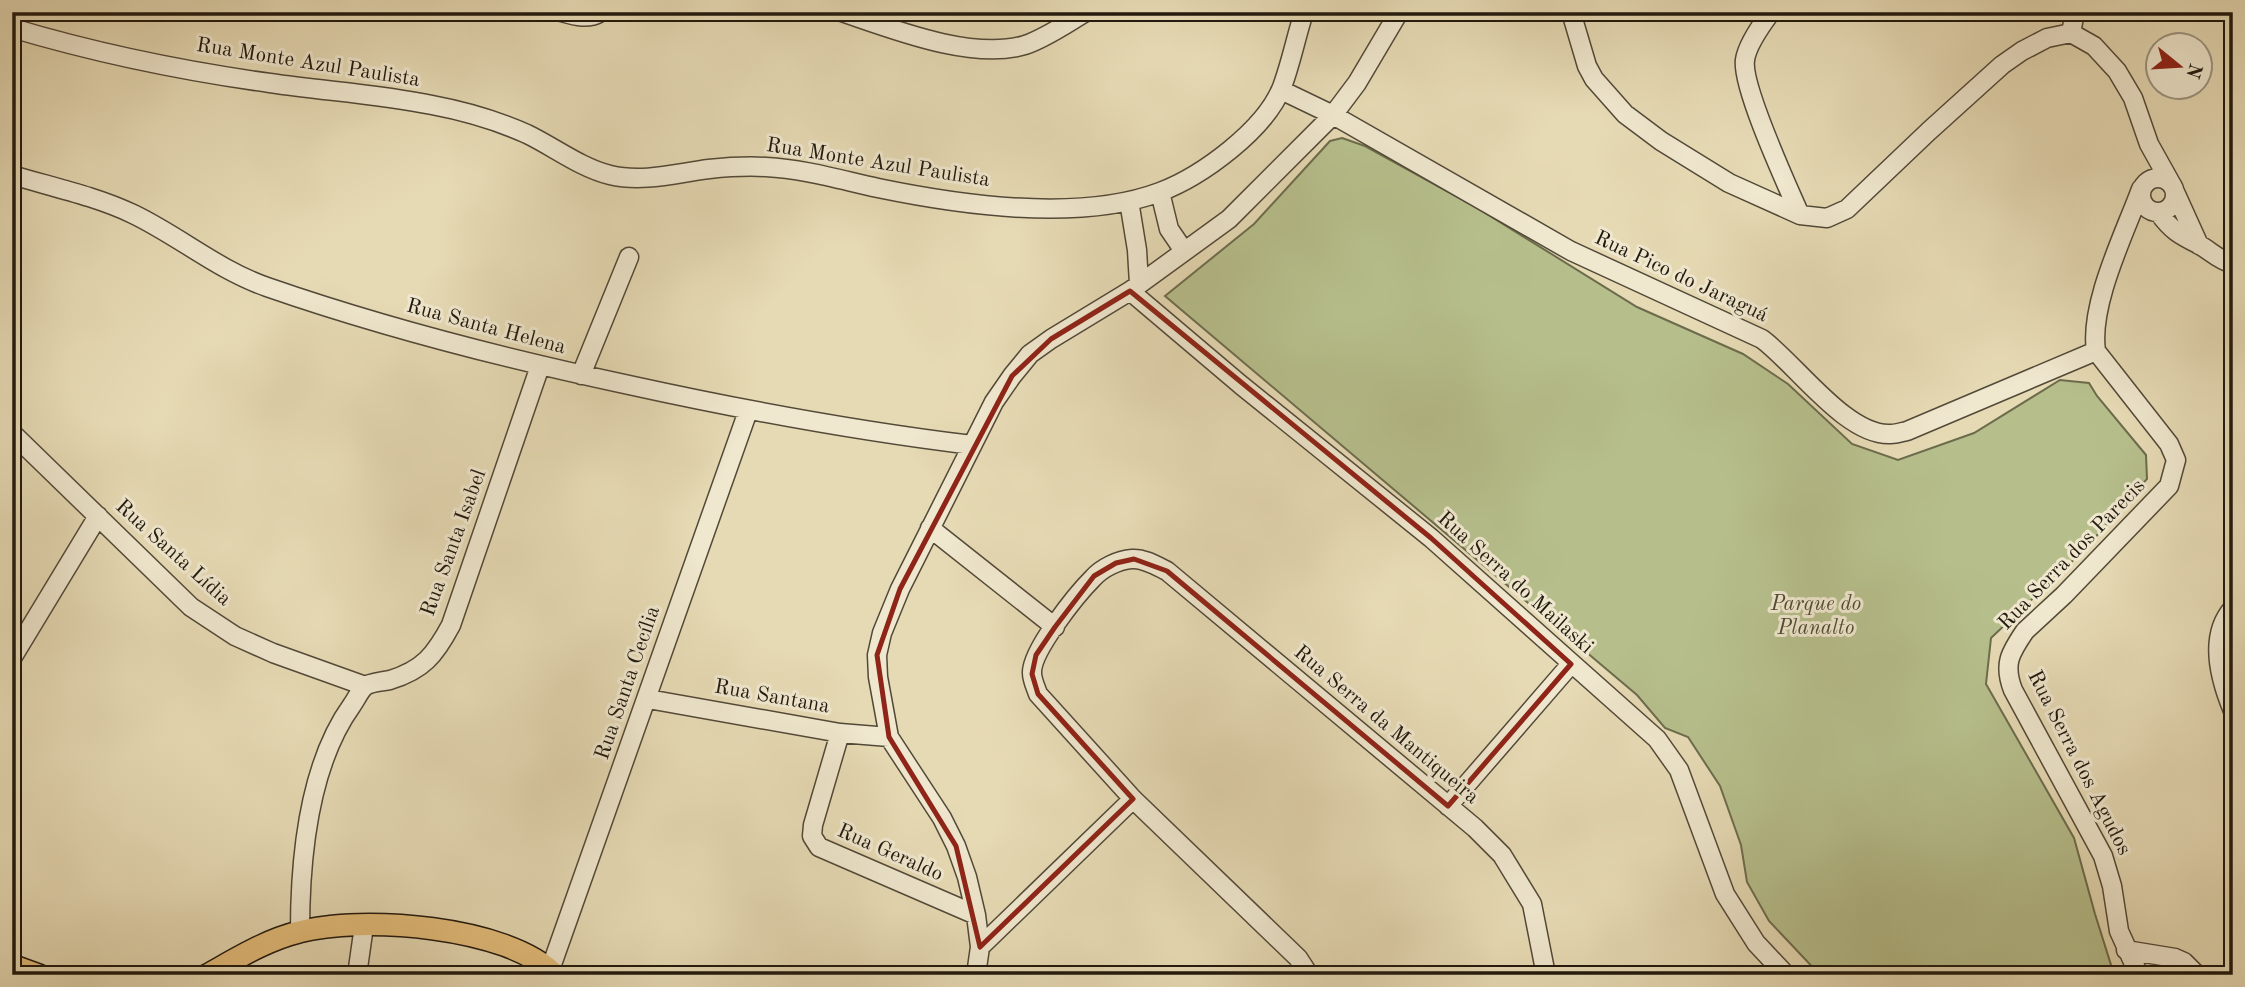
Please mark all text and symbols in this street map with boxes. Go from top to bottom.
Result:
north arrow [2144,32,2214,102]
street label: Rua Monte Azul Paulista [195,35,421,91]
text: N [2181,61,2204,81]
street label: Rua Monte Azul Paulista [765,135,991,191]
street label: Rua Pico do Jaraguá [1591,228,1771,326]
street label: Rua Santa Helena [404,296,568,358]
street label: Rua Santa Isabel [418,466,490,619]
street label: Rua Serra dos Parecis [1995,475,2149,635]
street label: Rua Santa Lídia [111,496,235,610]
street label: Rua Serra do Mailaski [1433,508,1597,658]
park label: Parque do Planalto [1770,594,1861,639]
street label: Rua Santa Cecília [592,603,664,763]
street label: Rua Serra da Mantiqueira [1290,642,1482,808]
street label: Rua Serra dos Agudos [2023,667,2135,859]
street label: Rua Santana [713,677,831,717]
street label: Rua Geraldo [834,820,946,886]

